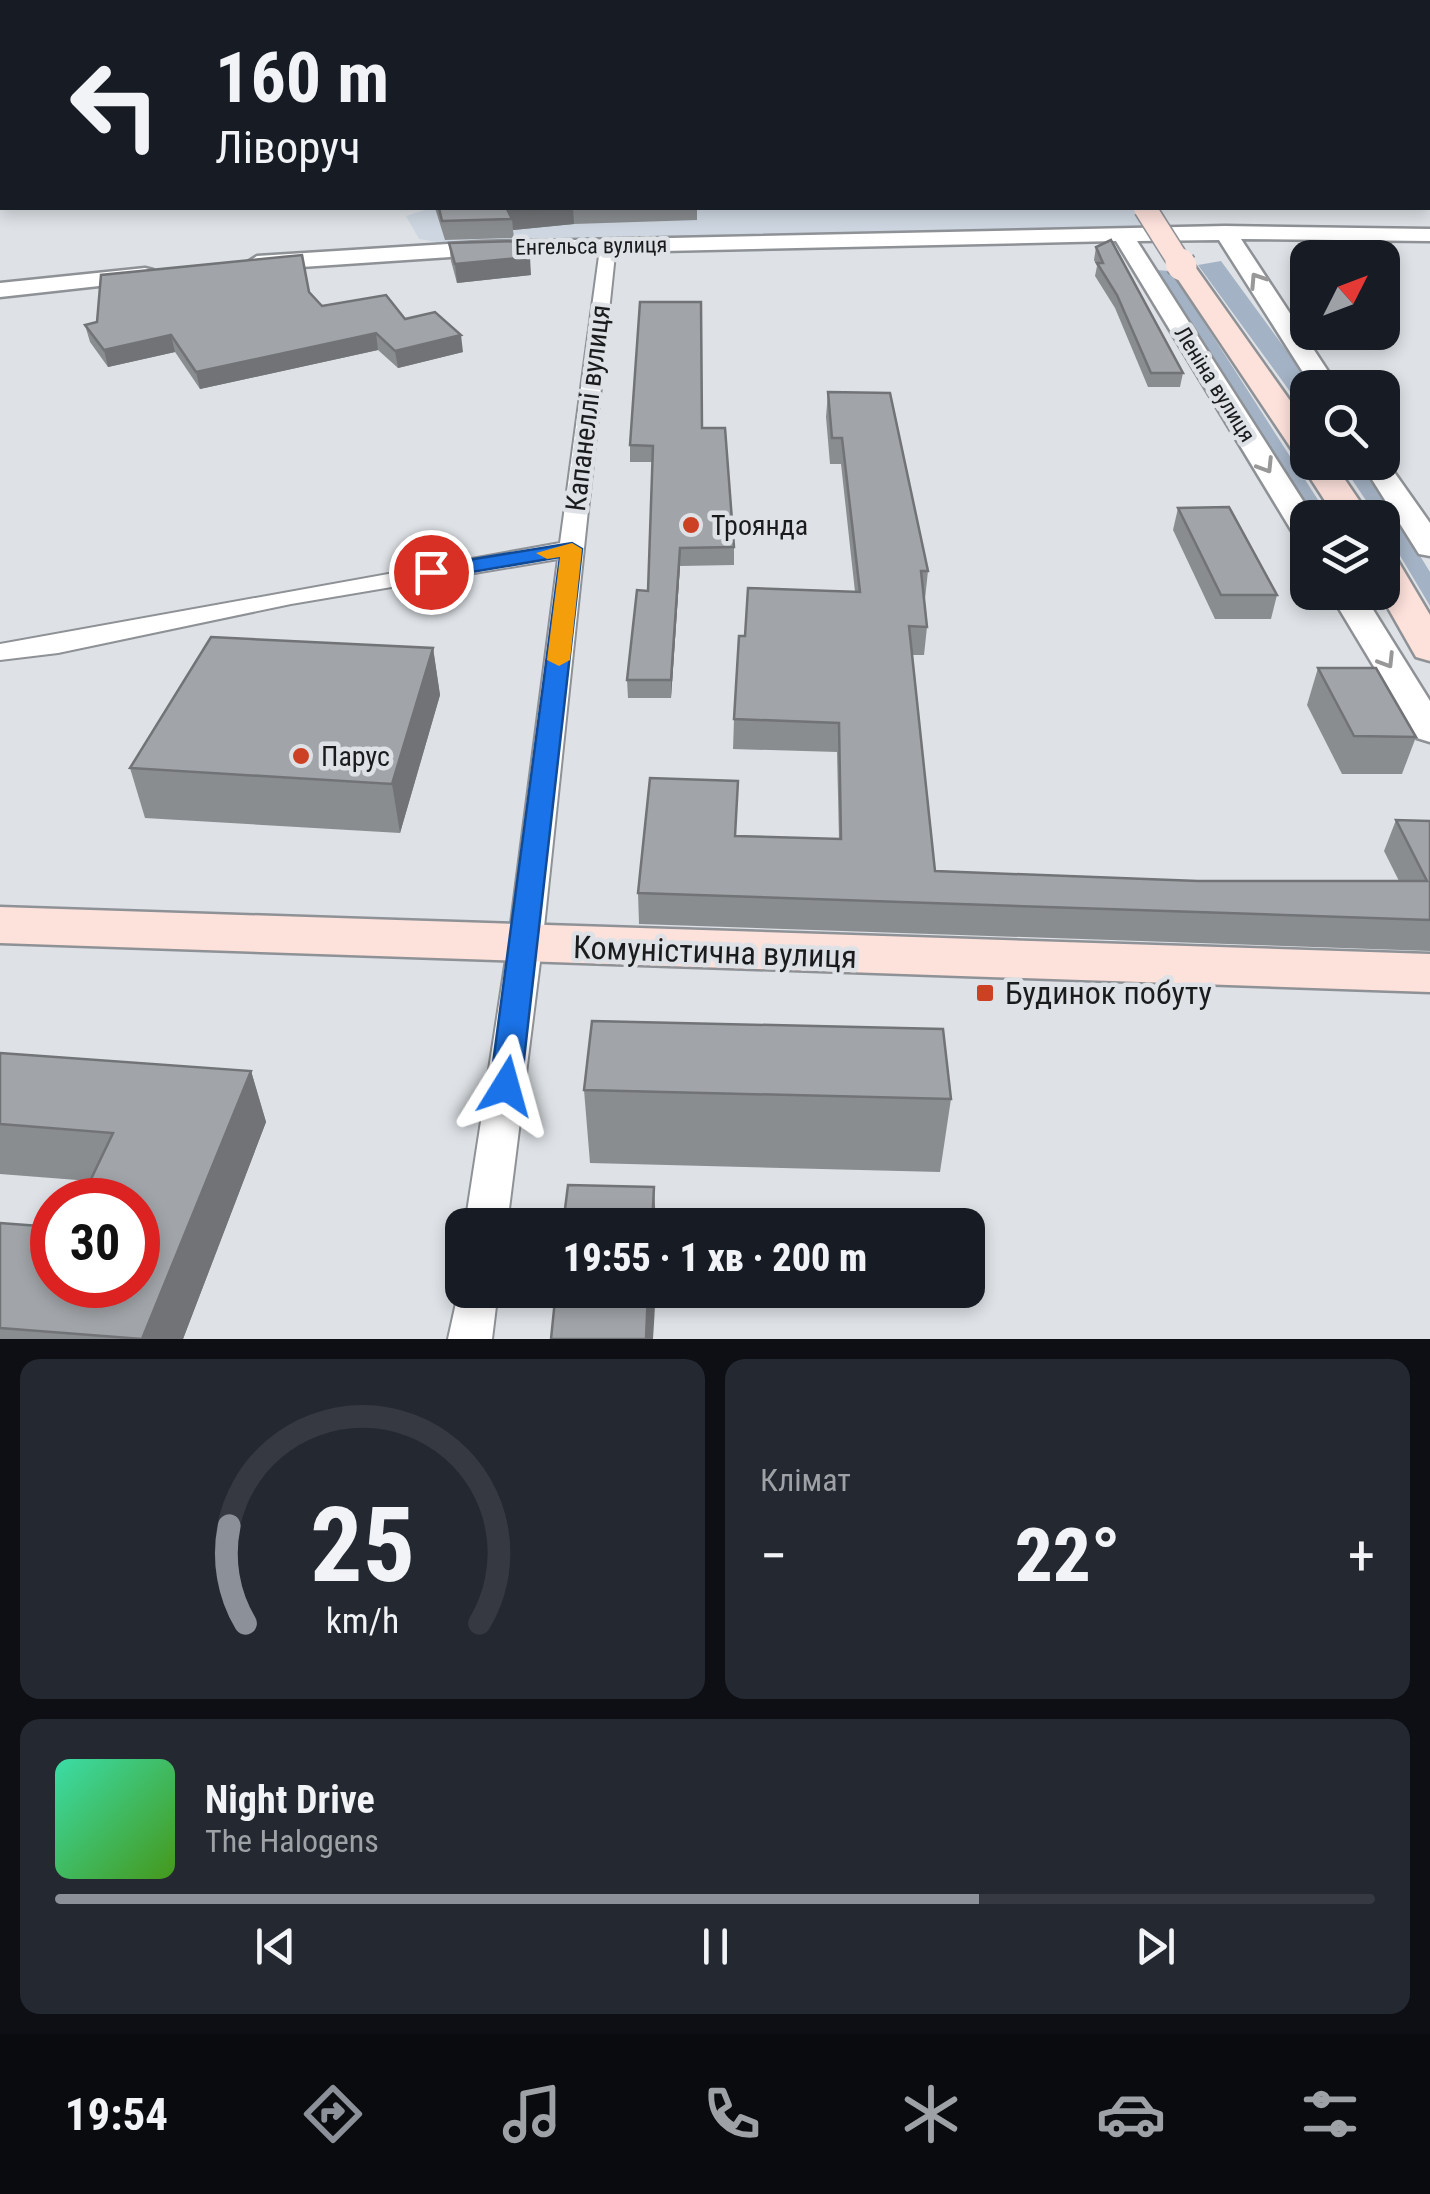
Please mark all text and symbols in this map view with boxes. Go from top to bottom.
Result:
text: 160 m [215,37,389,119]
icon: left [50,40,180,170]
text: Ліворуч [215,121,361,174]
street label: Енгельса вулиця [515,232,667,260]
north arrow [1290,240,1400,350]
map controls [1290,240,1400,610]
one-way arrow [1250,273,1269,291]
street label: Капанеллі вулиця [559,303,617,513]
street label: Леніна вулиця [1170,322,1260,446]
button: search [1290,370,1400,480]
one-way arrow [1254,456,1273,474]
button: layers [1290,500,1400,610]
place label: Троянда [711,509,808,542]
marker: Троянда [680,514,702,536]
pin [389,530,474,615]
icon: arrive [404,545,459,600]
one-way arrow [1375,650,1394,668]
place label: Парус [321,740,390,773]
marker: Парус [290,745,312,767]
street label: Комуністична вулиця [572,928,858,976]
place label: Будинок побуту [1005,974,1212,1012]
marker: Будинок побуту [974,982,996,1004]
position arrow [454,1034,558,1138]
speed limit sign: 30 [30,1178,160,1308]
text: 19:55 · 1 хв · 200 m [563,1236,867,1280]
text: Клімат [760,1461,851,1499]
text: 25 [310,1485,415,1606]
text: 22° [1015,1511,1120,1599]
text: − [760,1524,788,1588]
text: + [1348,1524,1375,1588]
text: km/h [326,1600,399,1642]
text: Night Drive [205,1778,375,1822]
text: The Halogens [205,1822,379,1860]
icon: previous [248,1919,303,1974]
icon: pause [688,1919,743,1974]
icon: next [1128,1919,1183,1974]
icon: directions [298,2079,368,2149]
icon: music [497,2079,567,2149]
icon: phone [697,2079,767,2149]
icon: climate [896,2079,966,2149]
icon: car [1096,2079,1166,2149]
icon: filters [1295,2079,1365,2149]
text: 19:54 [65,2088,168,2141]

